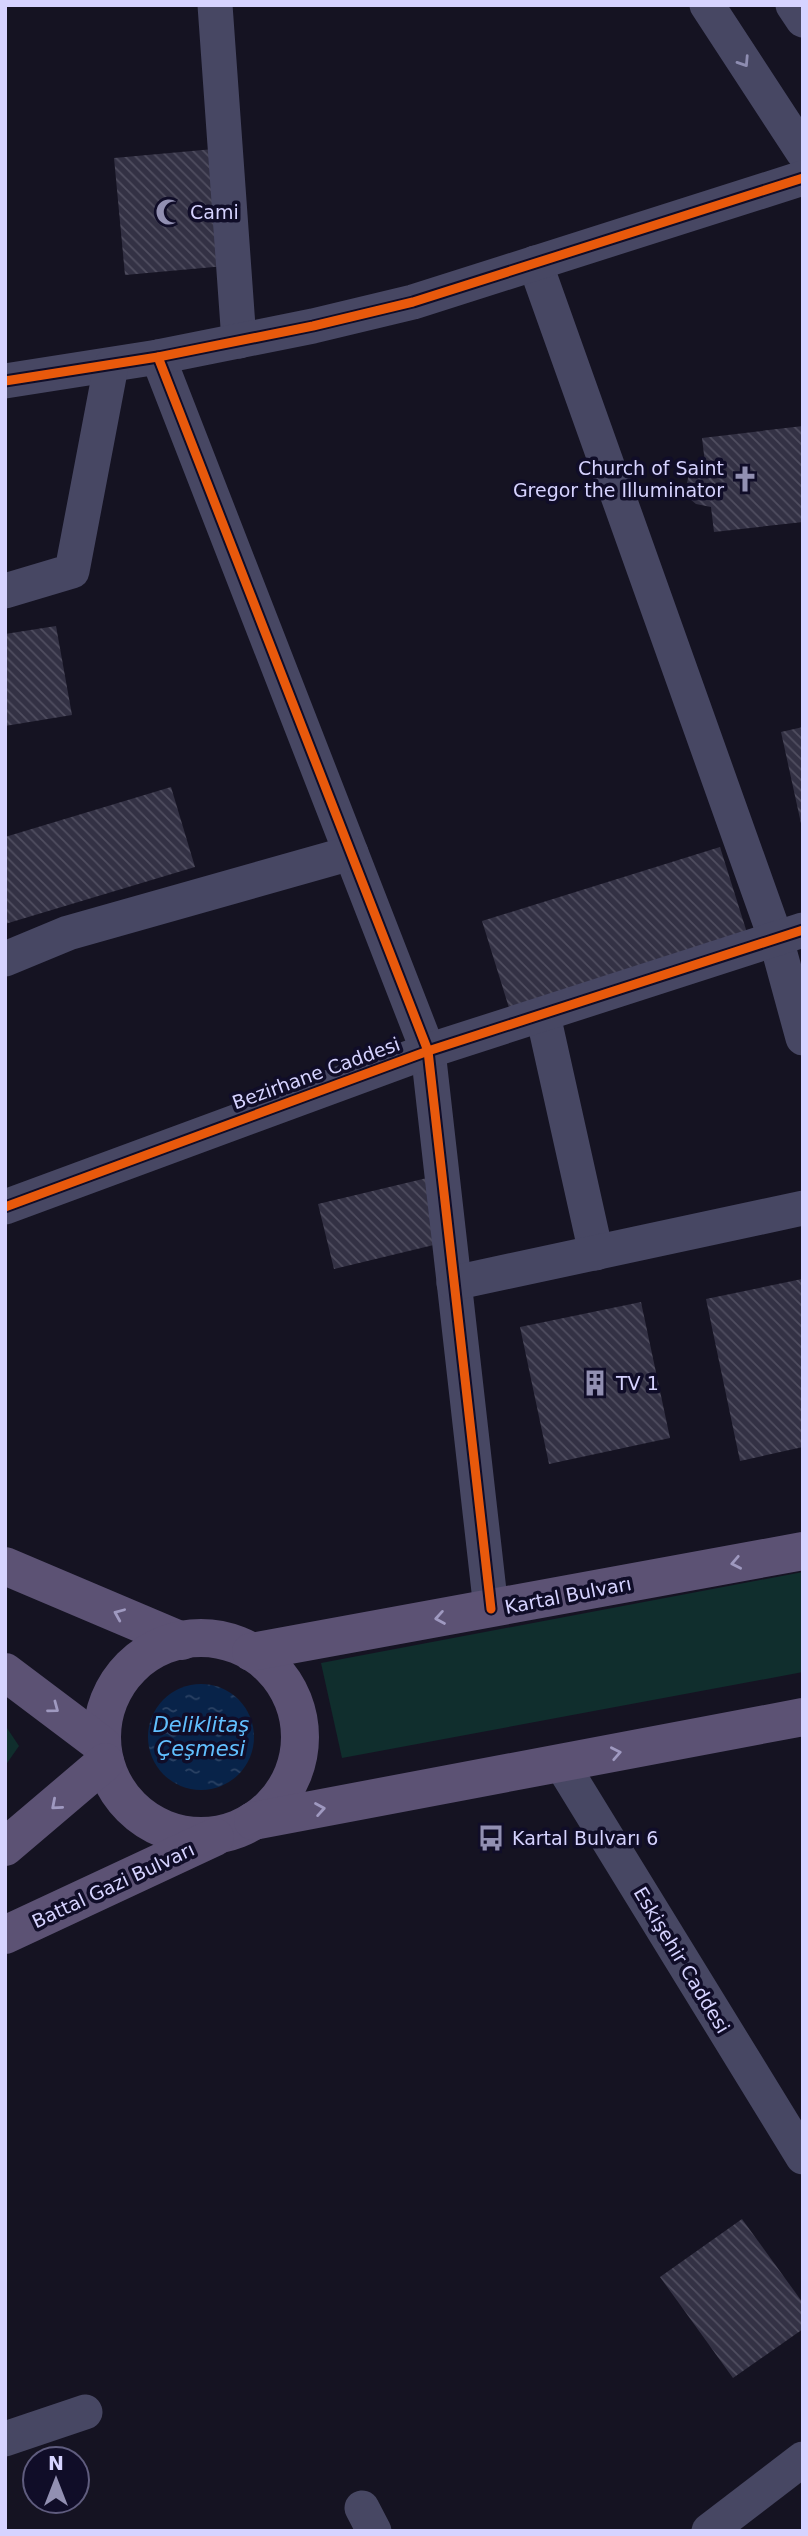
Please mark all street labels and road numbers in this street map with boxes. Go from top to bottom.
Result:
street label: Bezirhane Caddesi [229,1032,403,1114]
street label: Kartal Bulvarı [503,1572,633,1618]
street label: Battal Gazi Bulvarı [28,1838,198,1932]
street label: Eskişehir Caddesi [630,1883,734,2037]

